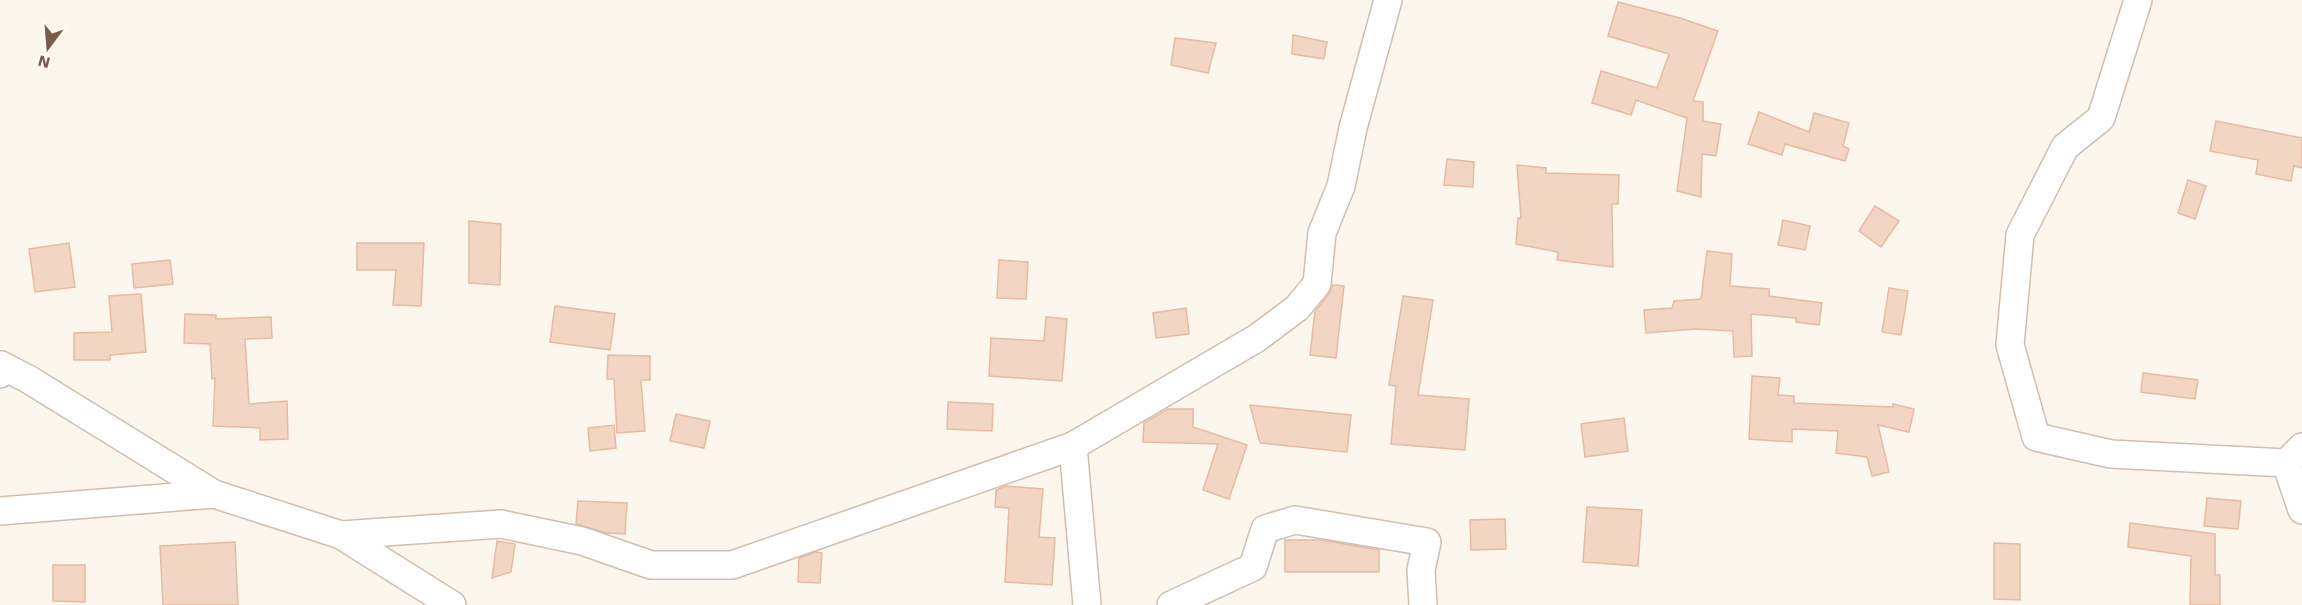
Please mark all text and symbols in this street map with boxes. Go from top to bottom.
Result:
north arrow [18,18,78,78]
text: N [36,51,52,73]

